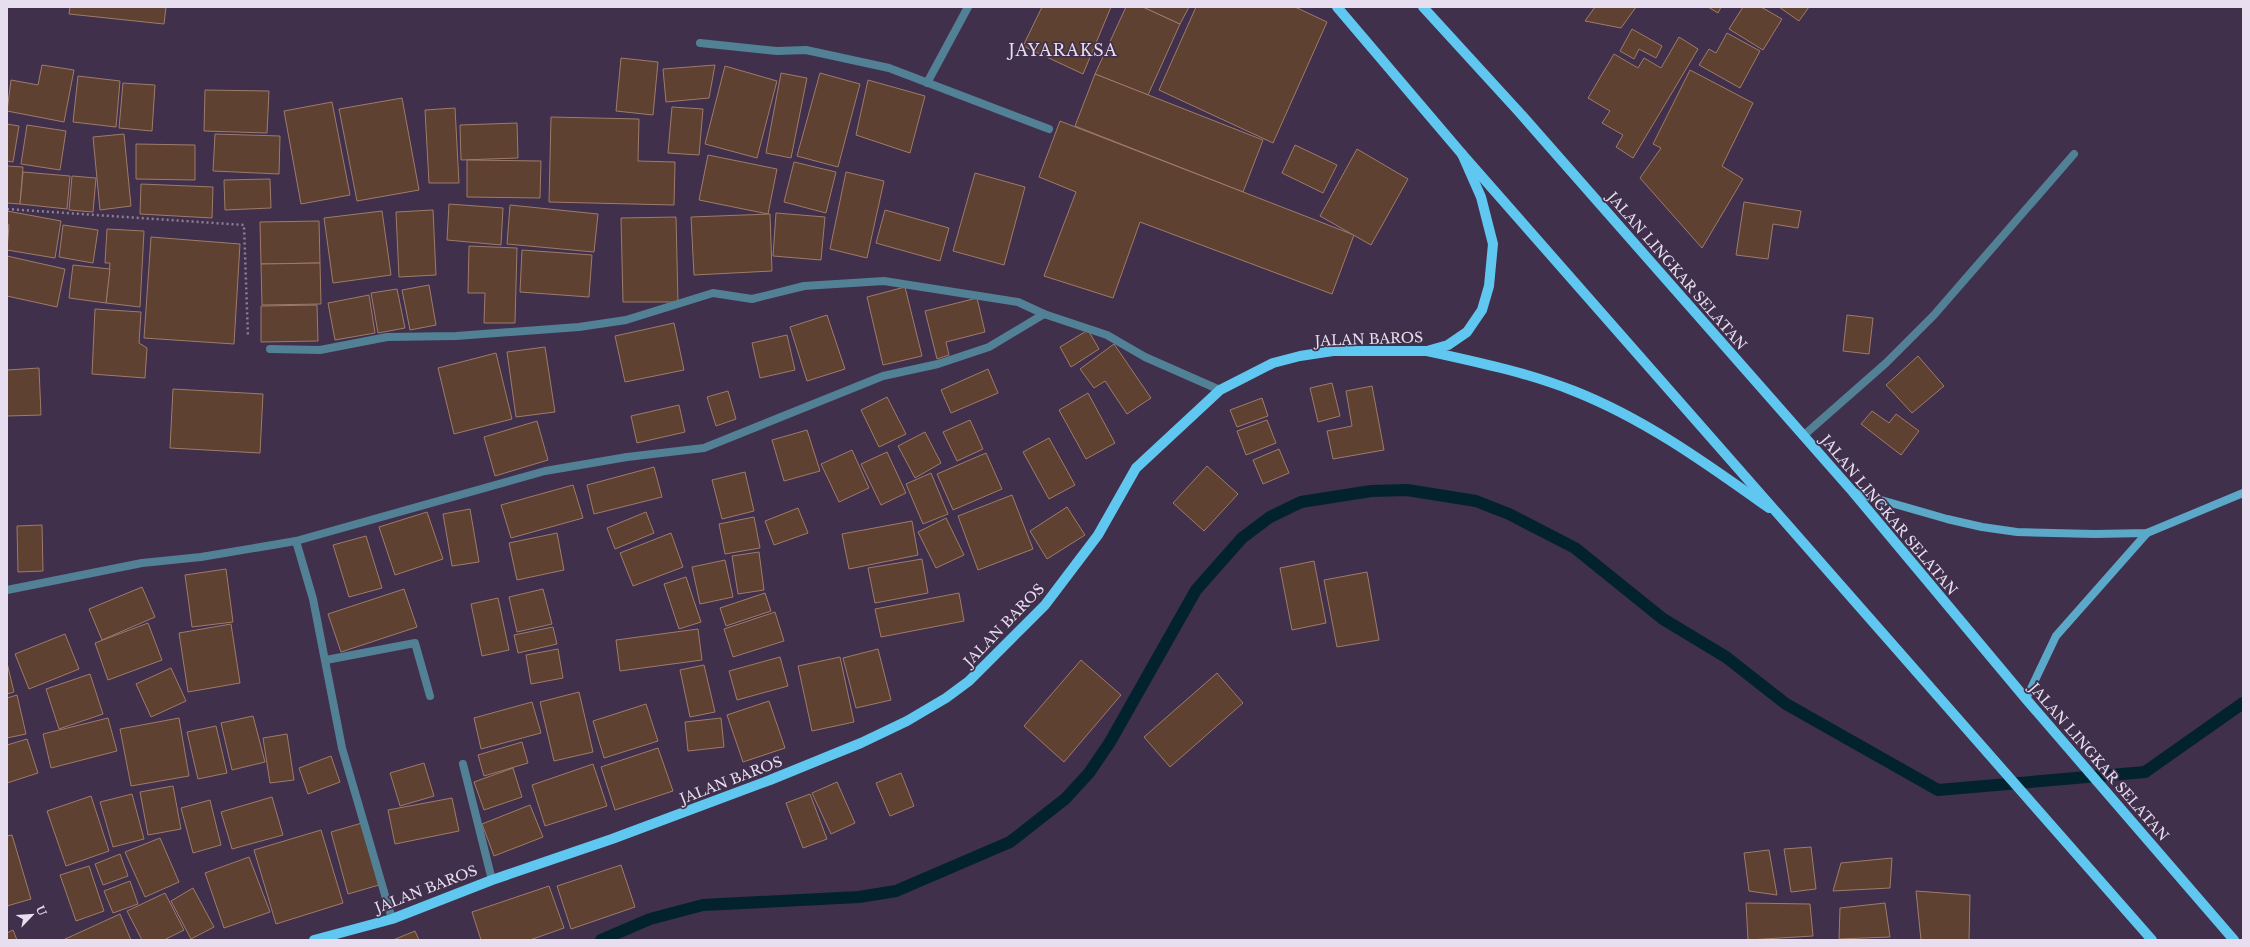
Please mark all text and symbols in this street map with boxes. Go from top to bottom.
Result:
district label: JAYARAKSA [1006,40,1118,60]
street label: JALAN LINGKAR SELATAN [1602,187,1751,354]
street label: JALAN BAROS [1313,328,1423,350]
street label: JALAN LINGKAR SELATAN [1815,430,1962,599]
street label: JALAN BAROS [959,580,1048,672]
street label: JALAN LINGKAR SELATAN [2024,678,2173,845]
street label: JALAN BAROS [675,752,785,809]
street label: JALAN BAROS [370,861,480,918]
north arrow [12,895,52,935]
text: U [33,903,50,918]

